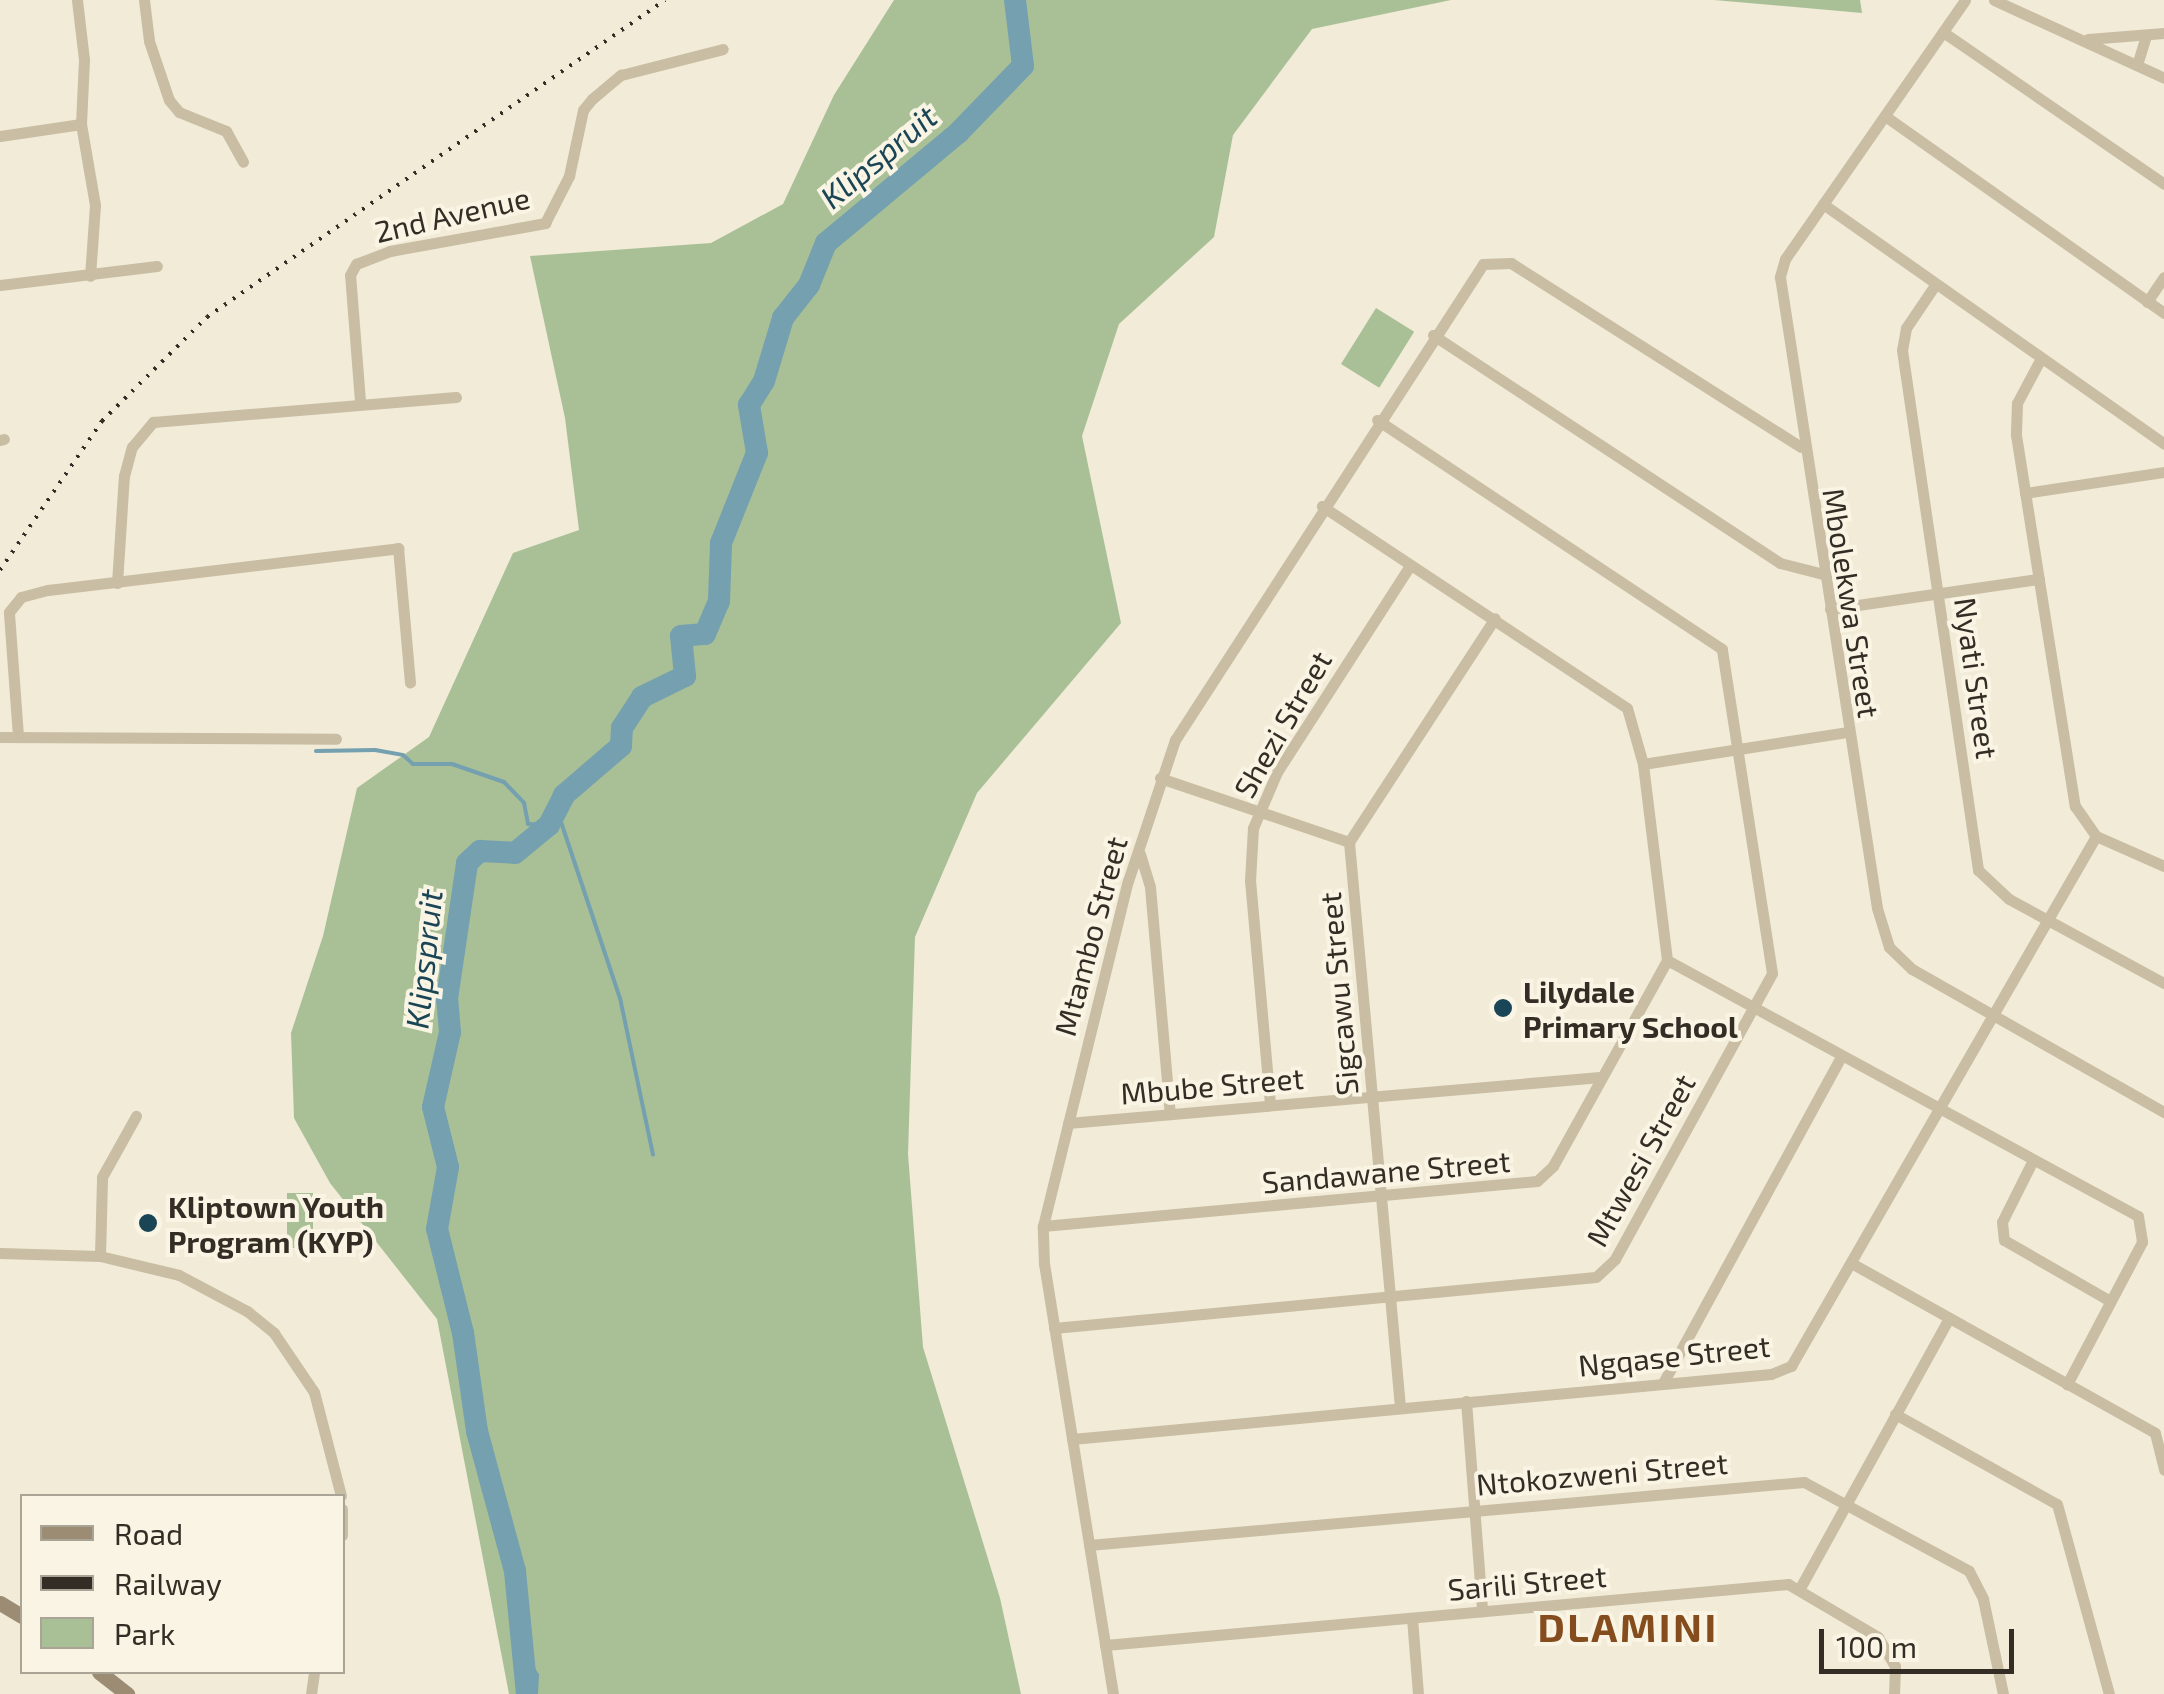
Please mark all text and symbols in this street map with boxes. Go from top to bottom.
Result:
water label: Klipspruit [812,96,944,216]
street label: 2nd Avenue [371,179,533,249]
street label: Mbolekwa Street [1816,486,1888,720]
street label: Nyati Street [1948,595,2006,761]
street label: Shezi Street [1226,644,1338,804]
street label: Mtambo Street [1046,832,1134,1040]
water label: Klipspruit [397,887,449,1031]
street label: Sigcawu Street [1311,891,1365,1097]
place label: Lilydale Primary School [1523,973,1739,1044]
marker: Lilydale Primary School [1492,997,1514,1019]
street label: Mbube Street [1119,1059,1305,1111]
street label: Mtwesi Street [1578,1068,1702,1252]
street label: Sandawane Street [1260,1142,1512,1200]
place label: Kliptown Youth Program (KYP) [168,1188,385,1258]
marker: Kliptown Youth Program (KYP) [137,1212,159,1234]
street label: Ngqase Street [1576,1327,1772,1383]
street label: Ntokozweni Street [1475,1444,1729,1502]
legend [20,1494,345,1674]
text: Road [114,1515,183,1551]
street label: Sarili Street [1446,1557,1608,1607]
text: Railway [114,1565,222,1601]
district label: DLAMINI [1537,1602,1719,1650]
scale bar [1824,1609,2019,1671]
text: Park [114,1615,175,1651]
text: 100 m [1836,1628,1917,1664]

